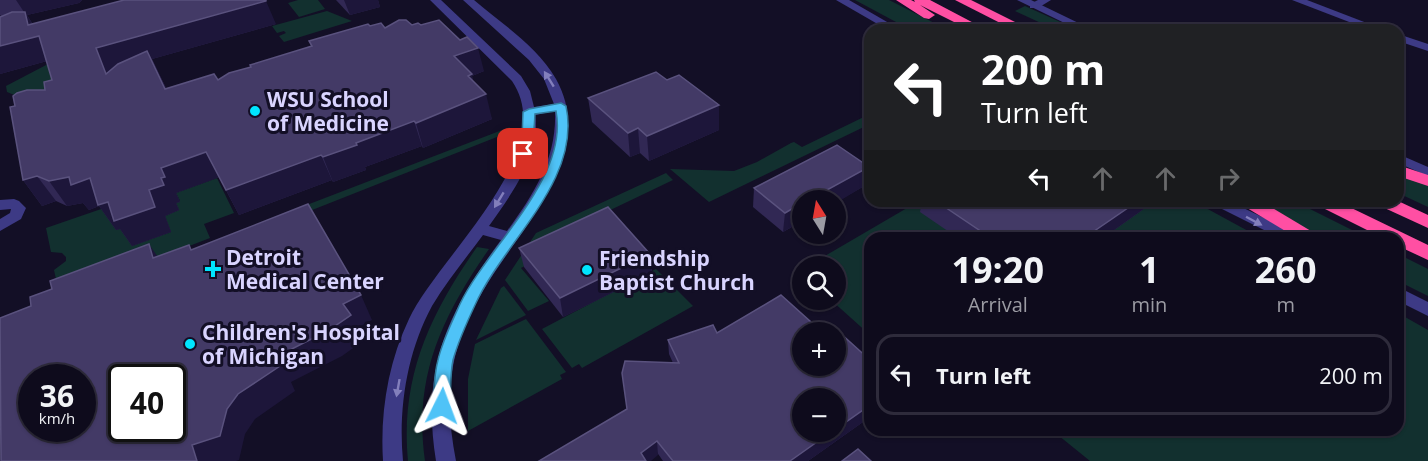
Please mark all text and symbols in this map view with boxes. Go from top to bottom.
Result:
text: 200 m [981,40,1105,97]
icon: left [882,48,960,126]
one-way arrow [544,71,555,88]
place label: WSU School of Medicine [267,85,389,137]
text: Turn left [981,94,1088,131]
marker: WSU School of Medicine [248,104,262,118]
pin [497,128,548,179]
icon: arrive [506,137,539,170]
icon: left [1023,162,1056,195]
icon: ahead [1086,162,1119,195]
icon: ahead [1149,162,1182,195]
icon: right [1212,162,1245,195]
north arrow [792,190,846,244]
map controls [792,190,846,442]
one-way arrow [493,192,504,208]
one-way arrow [1246,216,1263,226]
place label: Detroit Medical Center [226,243,384,295]
place label: Friendship Baptist Church [599,244,755,296]
text: 19:20 [951,245,1044,294]
text: 1 [1139,245,1160,294]
text: 260 [1255,245,1317,294]
button: search [792,256,846,310]
marker: Detroit Medical Center [204,260,222,278]
marker: Friendship Baptist Church [580,263,594,277]
text: Arrival [968,291,1028,318]
text: min [1131,291,1167,318]
text: m [1276,291,1295,318]
place label: Children's Hospital of Michigan [202,318,400,370]
button: + [792,322,846,376]
marker: Children's Hospital of Michigan [183,337,197,351]
icon: left [885,358,918,391]
text: Turn left [936,360,1031,390]
text: 200 m [1319,360,1383,390]
speed limit sign: 40 [108,364,186,442]
position arrow [410,374,474,438]
text: 36 [40,375,74,416]
one-way arrow [393,379,402,398]
button: − [792,388,846,442]
text: km/h [39,408,75,428]

